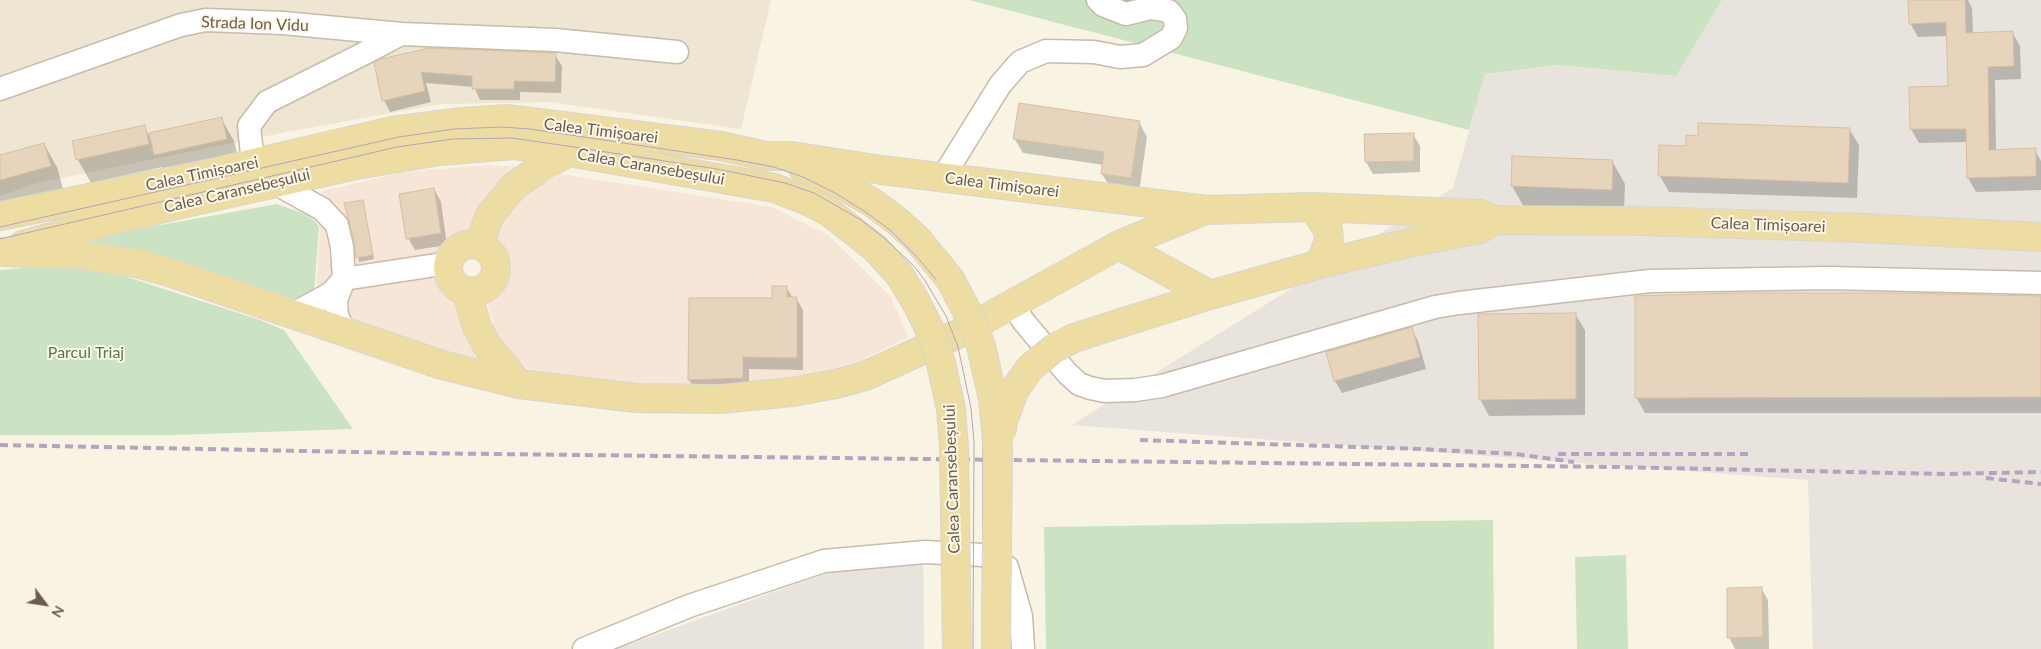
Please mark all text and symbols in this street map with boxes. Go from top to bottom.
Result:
street label: Strada Ion Vidu [201,13,309,35]
street label: Calea Timișoarei [543,114,659,148]
street label: Calea Caransebeșului [576,145,726,189]
street label: Calea Timișoarei [144,153,260,195]
street label: Calea Caransebeșului [162,165,312,217]
street label: Calea Timișoarei [944,168,1060,202]
street label: Calea Timișoarei [1710,213,1826,237]
park label: Parcul Triaj [48,343,124,363]
street label: Calea Caransebeșului [940,404,964,554]
north arrow [20,579,70,629]
text: N [48,603,68,621]

